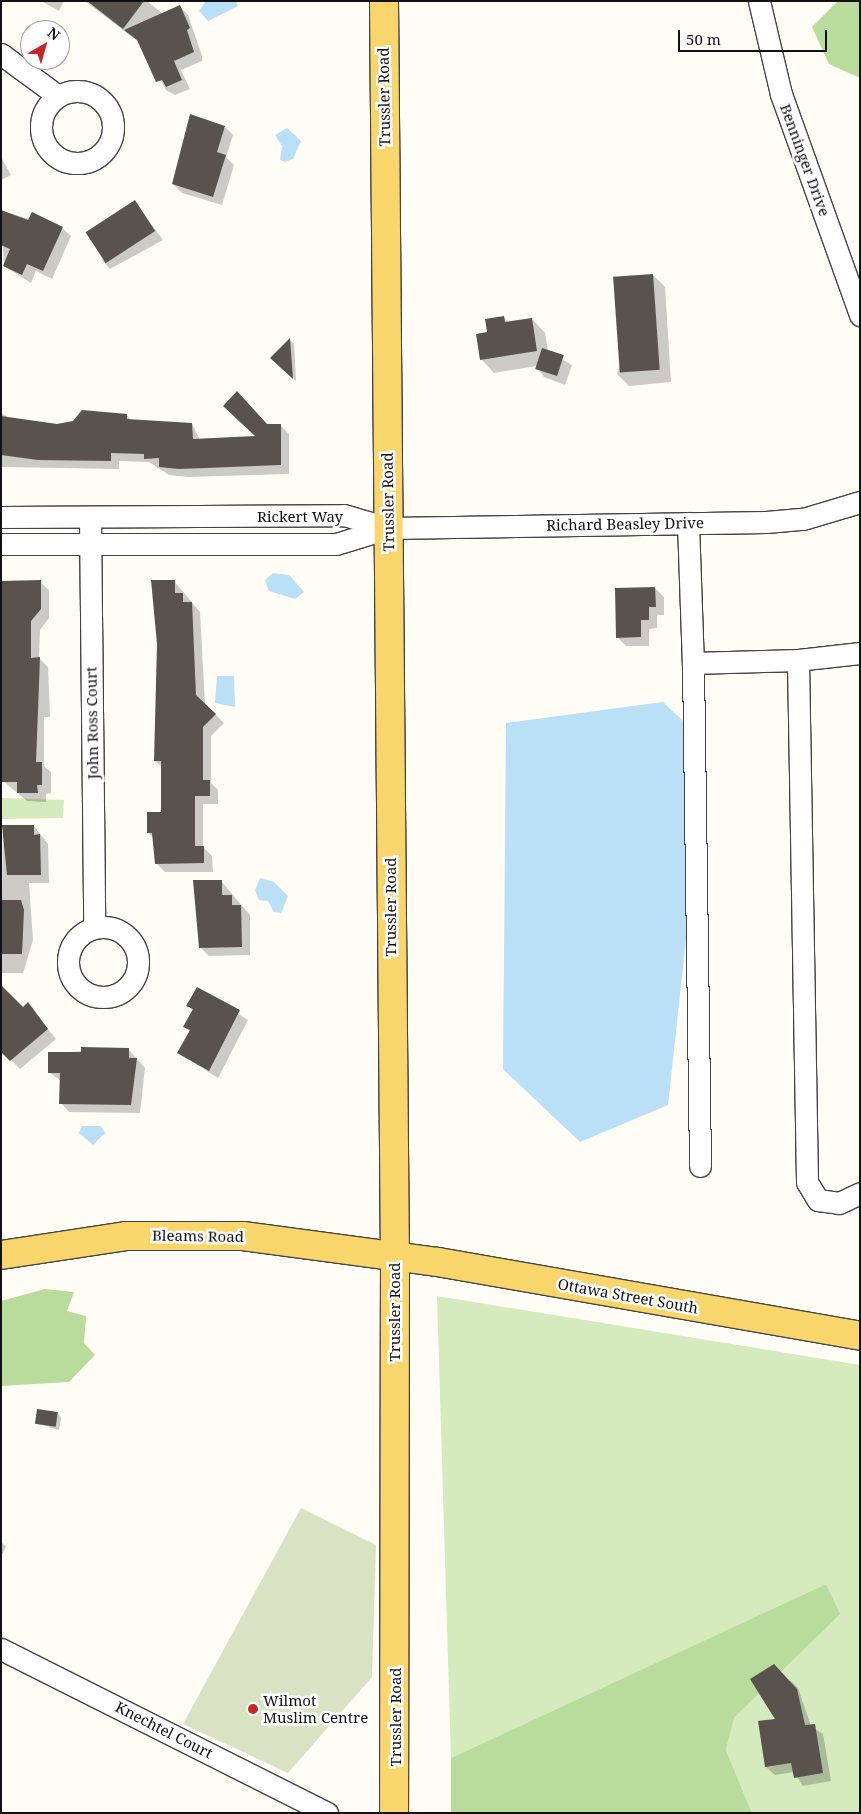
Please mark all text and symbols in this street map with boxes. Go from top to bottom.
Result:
north arrow [20,20,70,70]
scale bar [681,20,830,52]
text: N [44,23,64,44]
text: 50 m [686,29,721,49]
street label: Trussler Road [374,47,394,147]
street label: Benninger Drive [776,101,834,219]
street label: Trussler Road [378,452,398,552]
street label: Rickert Way [257,508,343,526]
street label: Richard Beasley Drive [546,514,704,534]
street label: John Ross Court [82,666,102,780]
street label: Trussler Road [382,857,400,957]
street label: Bleams Road [152,1226,244,1246]
street label: Trussler Road [386,1262,404,1362]
street label: Ottawa Street South [556,1275,700,1317]
street label: Trussler Road [387,1667,405,1767]
place label: Wilmot Muslim Centre [263,1691,368,1726]
street label: Knechtel Court [112,1698,216,1762]
marker: Wilmot Muslim Centre [247,1703,259,1715]

